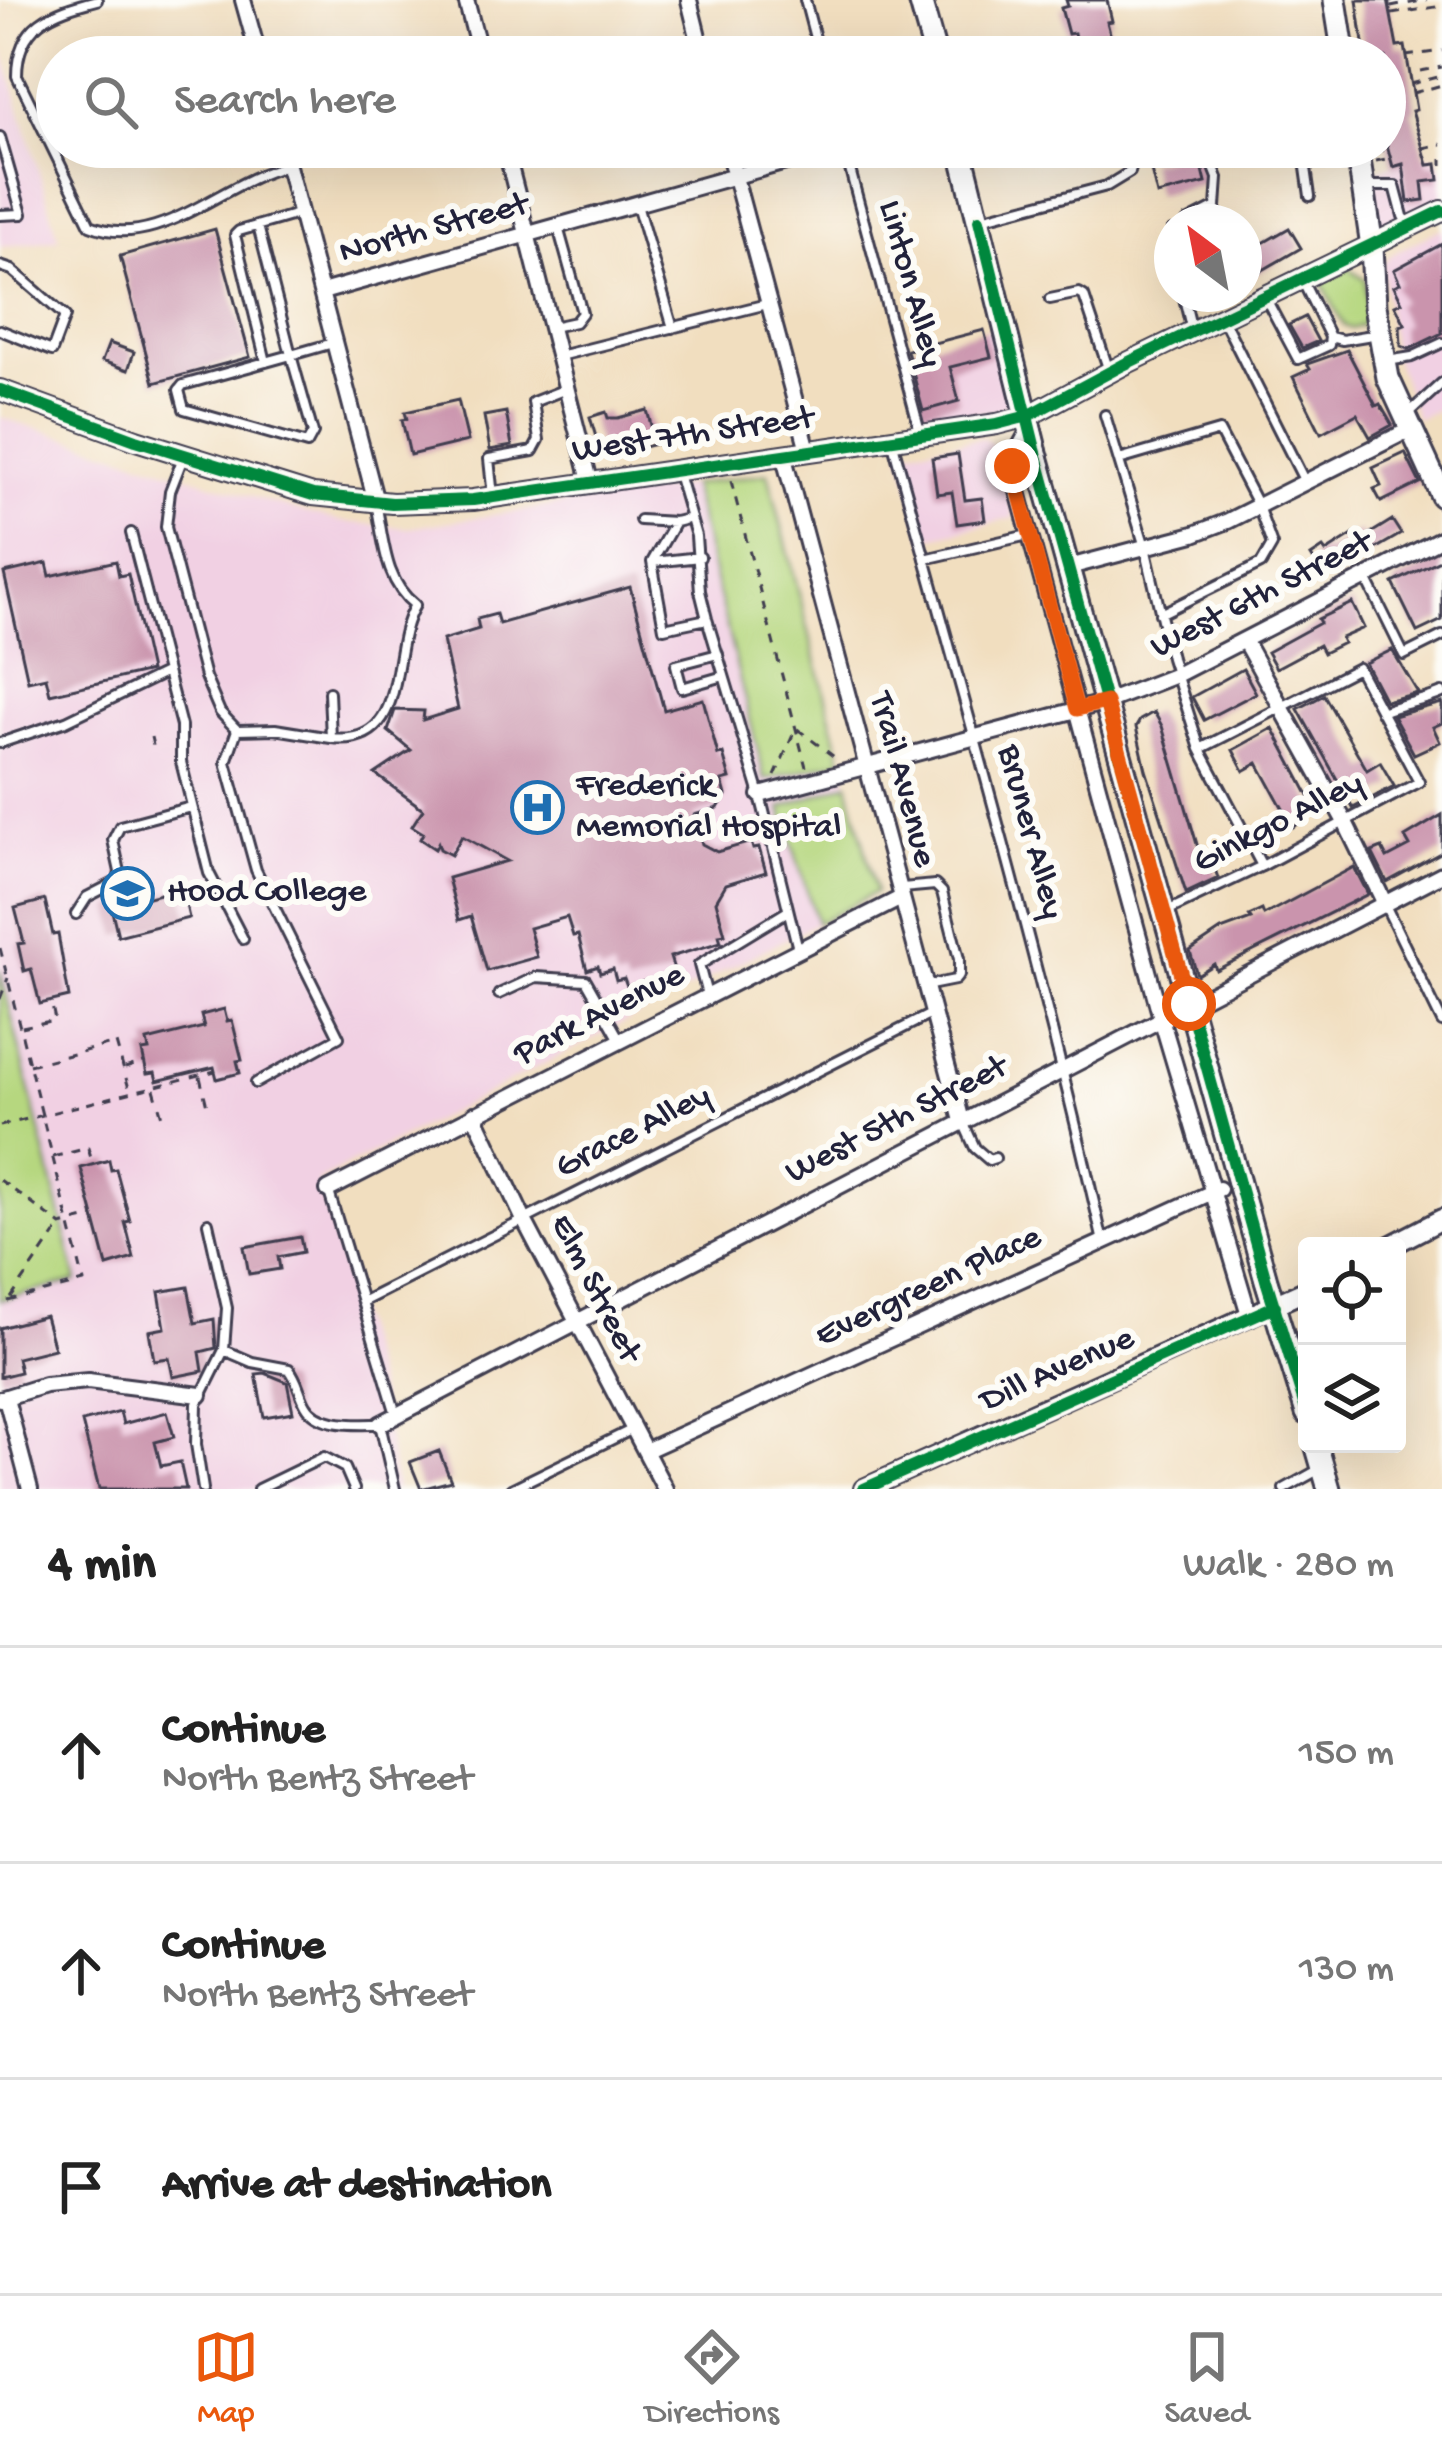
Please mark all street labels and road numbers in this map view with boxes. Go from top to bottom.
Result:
street label: North Street [335,183,536,276]
street label: Linton Alley [866,196,952,372]
street label: West 7th Street [570,397,820,474]
street label: West 6th Street [1144,520,1383,670]
street label: Trail Avenue [857,686,945,872]
street label: Bruner Alley [985,739,1073,924]
street label: Ginkgo Alley [1187,763,1371,885]
street label: Park Avenue [507,955,693,1078]
street label: West 5th Street [779,1045,1018,1195]
street label: Grace Alley [549,1076,719,1190]
street label: Elm Street [538,1208,651,1373]
street label: Evergreen Place [809,1217,1049,1359]
street label: Dill Avenue [973,1318,1142,1425]

